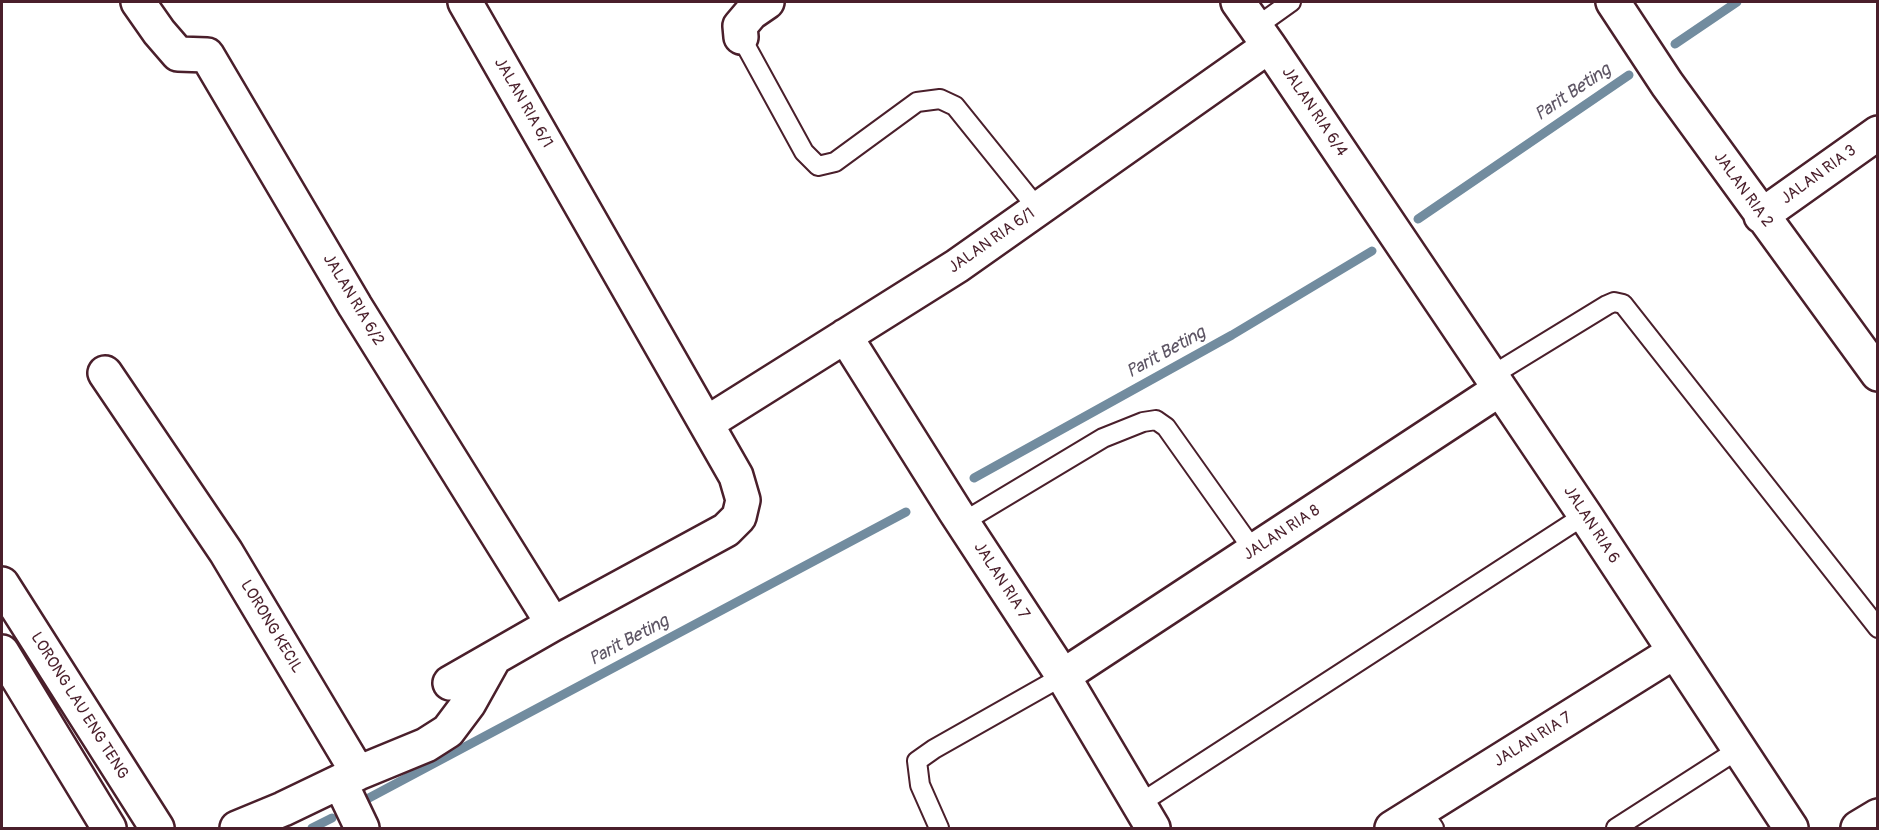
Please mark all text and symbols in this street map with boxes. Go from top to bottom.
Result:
street label: JALAN RIA 6/1 [490,55,556,151]
water label: Parit Beting [1531,60,1615,126]
street label: JALAN RIA 6/4 [1277,64,1351,160]
street label: JALAN RIA 3 [1778,141,1860,209]
street label: JALAN RIA 2 [1709,149,1777,231]
street label: JALAN RIA 6/1 [945,204,1039,278]
street label: JALAN RIA 6/2 [318,251,388,349]
water label: Parit Beting [1123,322,1209,384]
street label: JALAN RIA 6 [1559,483,1623,567]
street label: JALAN RIA 8 [1240,501,1324,565]
street label: JALAN RIA 7 [969,539,1033,623]
street label: LORONG KECIL [236,577,306,677]
water label: Parit Beting [586,611,672,671]
street label: LORONG LAU ENG TENG [26,629,132,783]
street label: JALAN RIA 7 [1491,709,1575,771]

